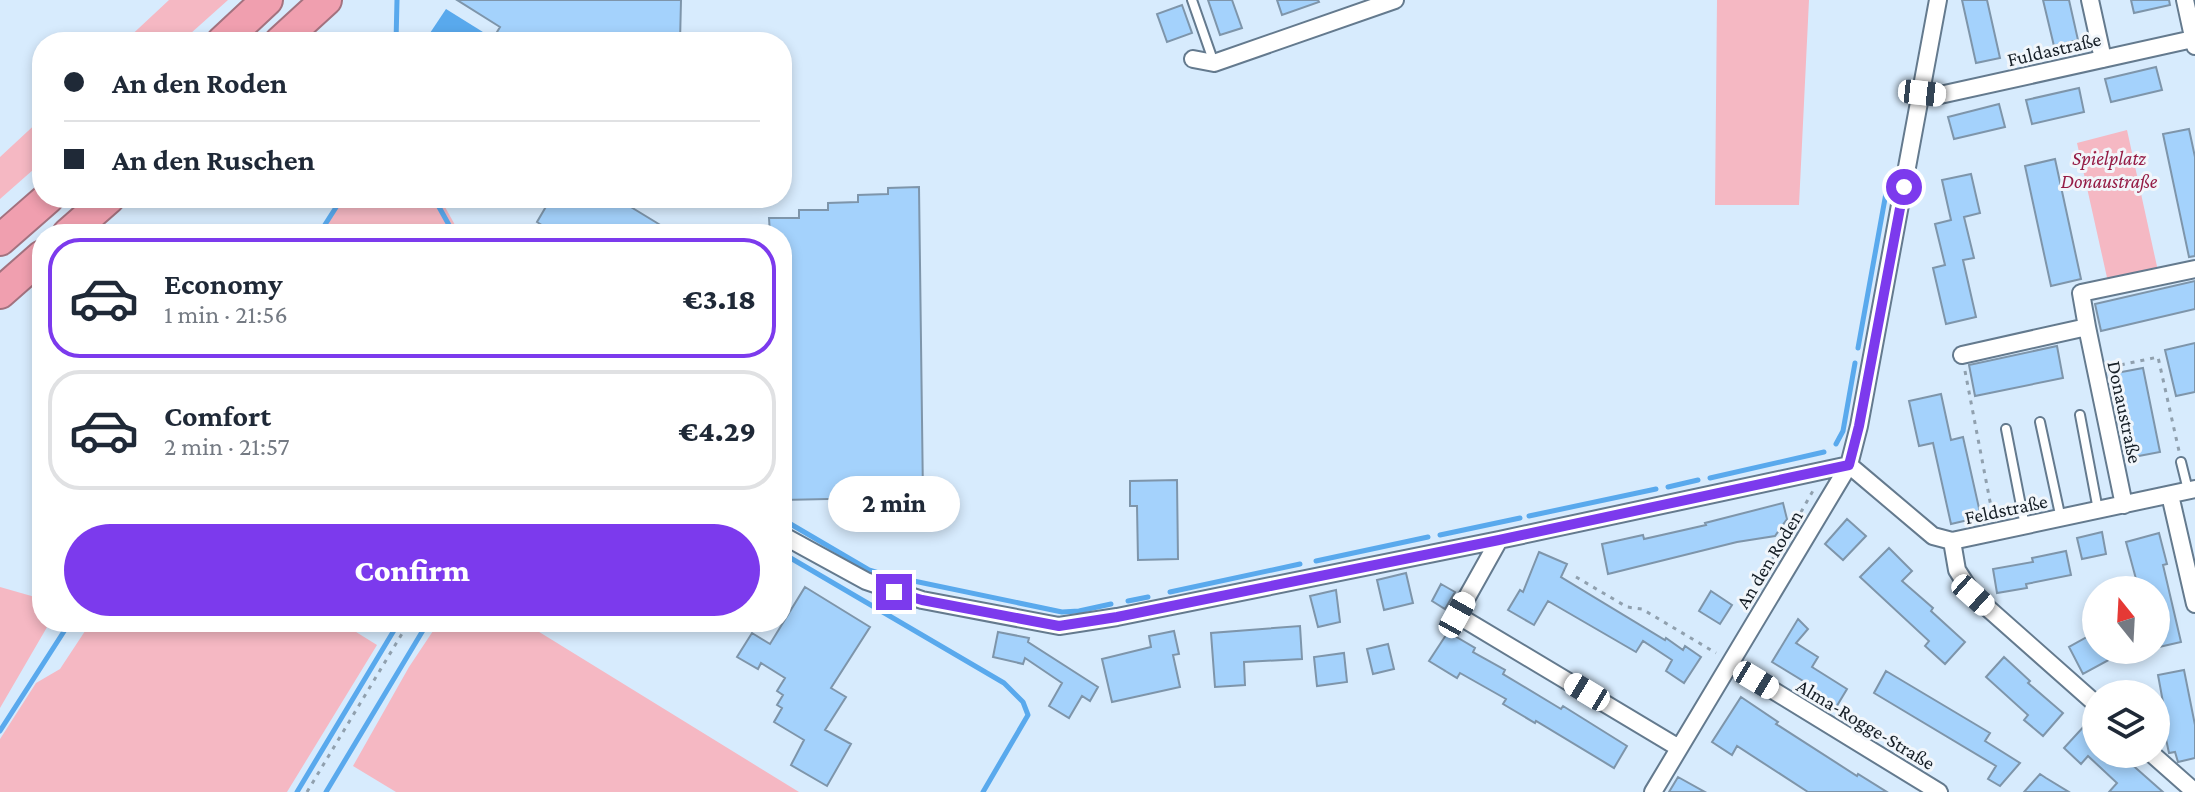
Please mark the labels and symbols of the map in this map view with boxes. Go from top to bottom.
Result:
street label: Fuldastraße [2005,27,2103,70]
car [1897,79,1947,107]
park label: Spielplatz Donaustraße [2061,147,2158,193]
route start [1886,169,1922,205]
street label: Donaustraße [2103,359,2147,465]
callout: 2 min [828,476,960,532]
street label: Feldstraße [1962,489,2050,529]
street label: An den Roden [1731,506,1807,612]
car [1947,570,1999,620]
route end [876,574,912,610]
north arrow [2082,576,2170,664]
car [1435,588,1479,642]
car [1729,657,1783,703]
car [1560,669,1614,715]
street label: Alma-Rogge-Straße [1792,674,1939,775]

